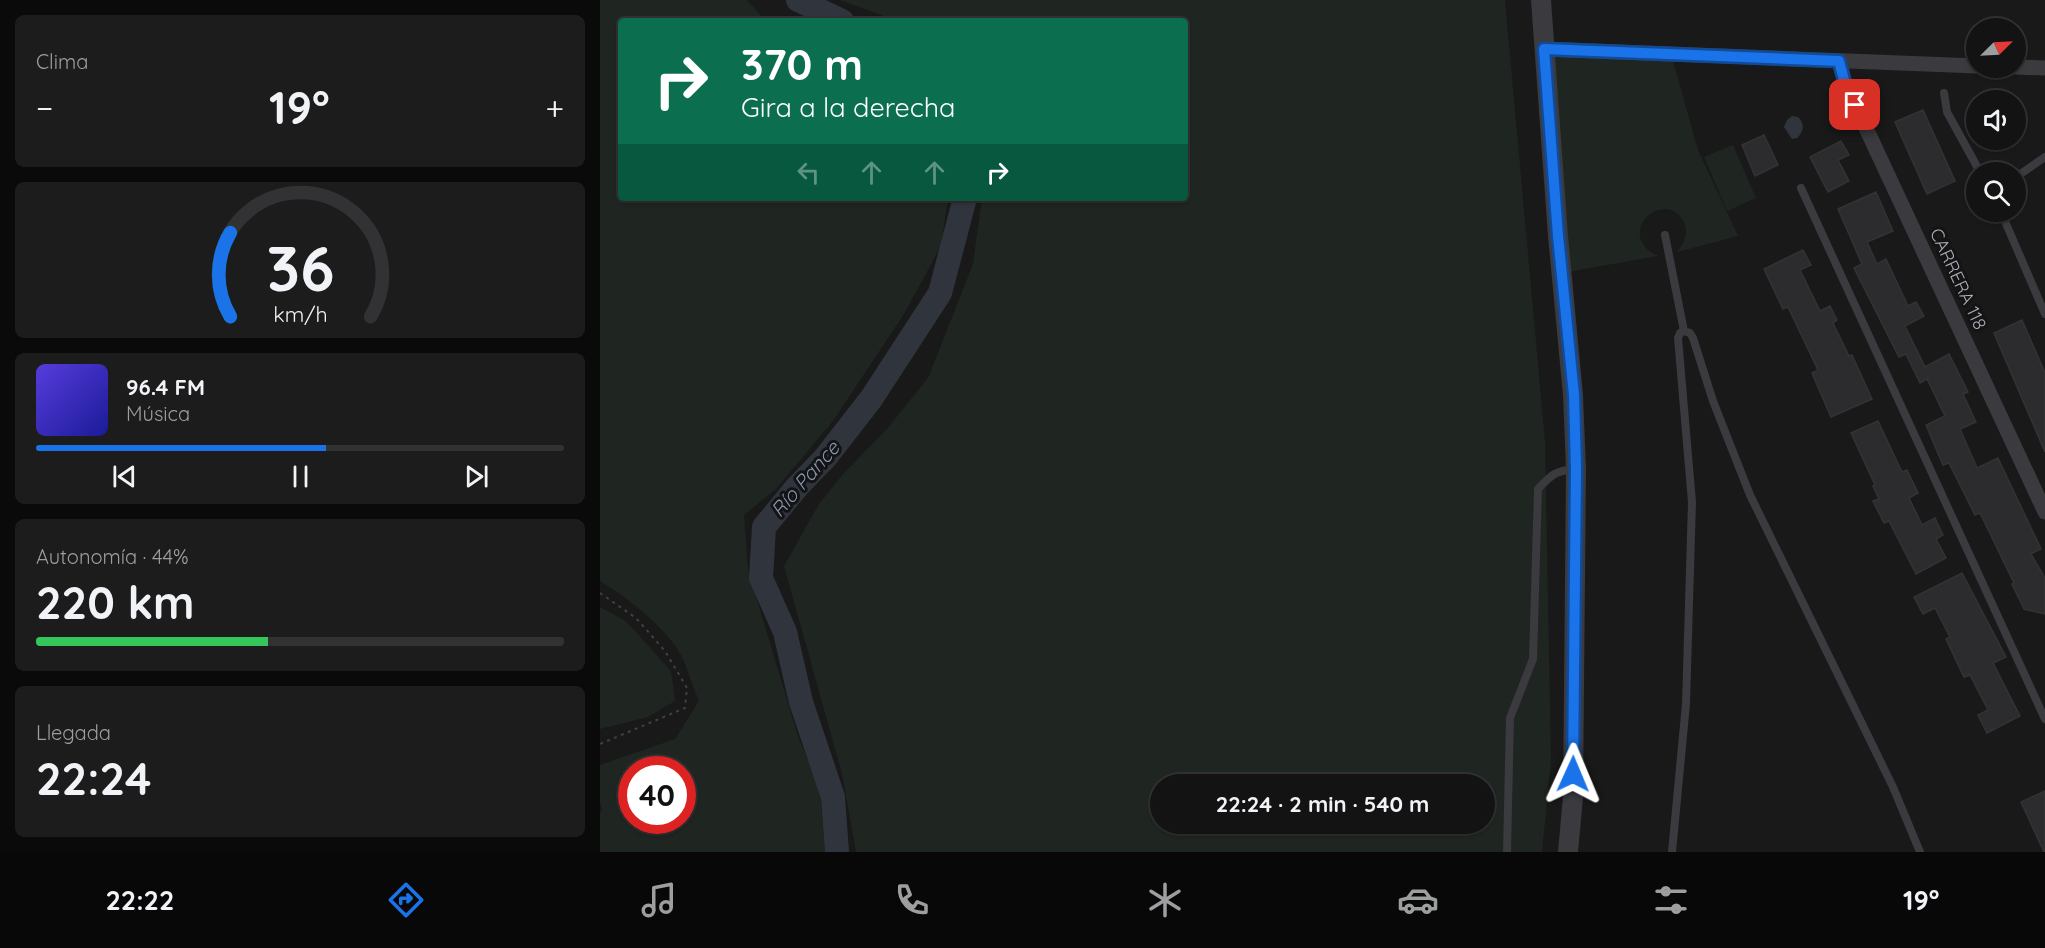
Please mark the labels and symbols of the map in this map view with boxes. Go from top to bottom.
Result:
north arrow [1966,18,2026,78]
pin [1829,79,1880,130]
street label: CARRERA 118 [1925,224,1992,333]
water label: Río Pance [765,435,845,522]
position arrow [1541,742,1605,806]
speed limit sign: 40 [618,756,696,834]

